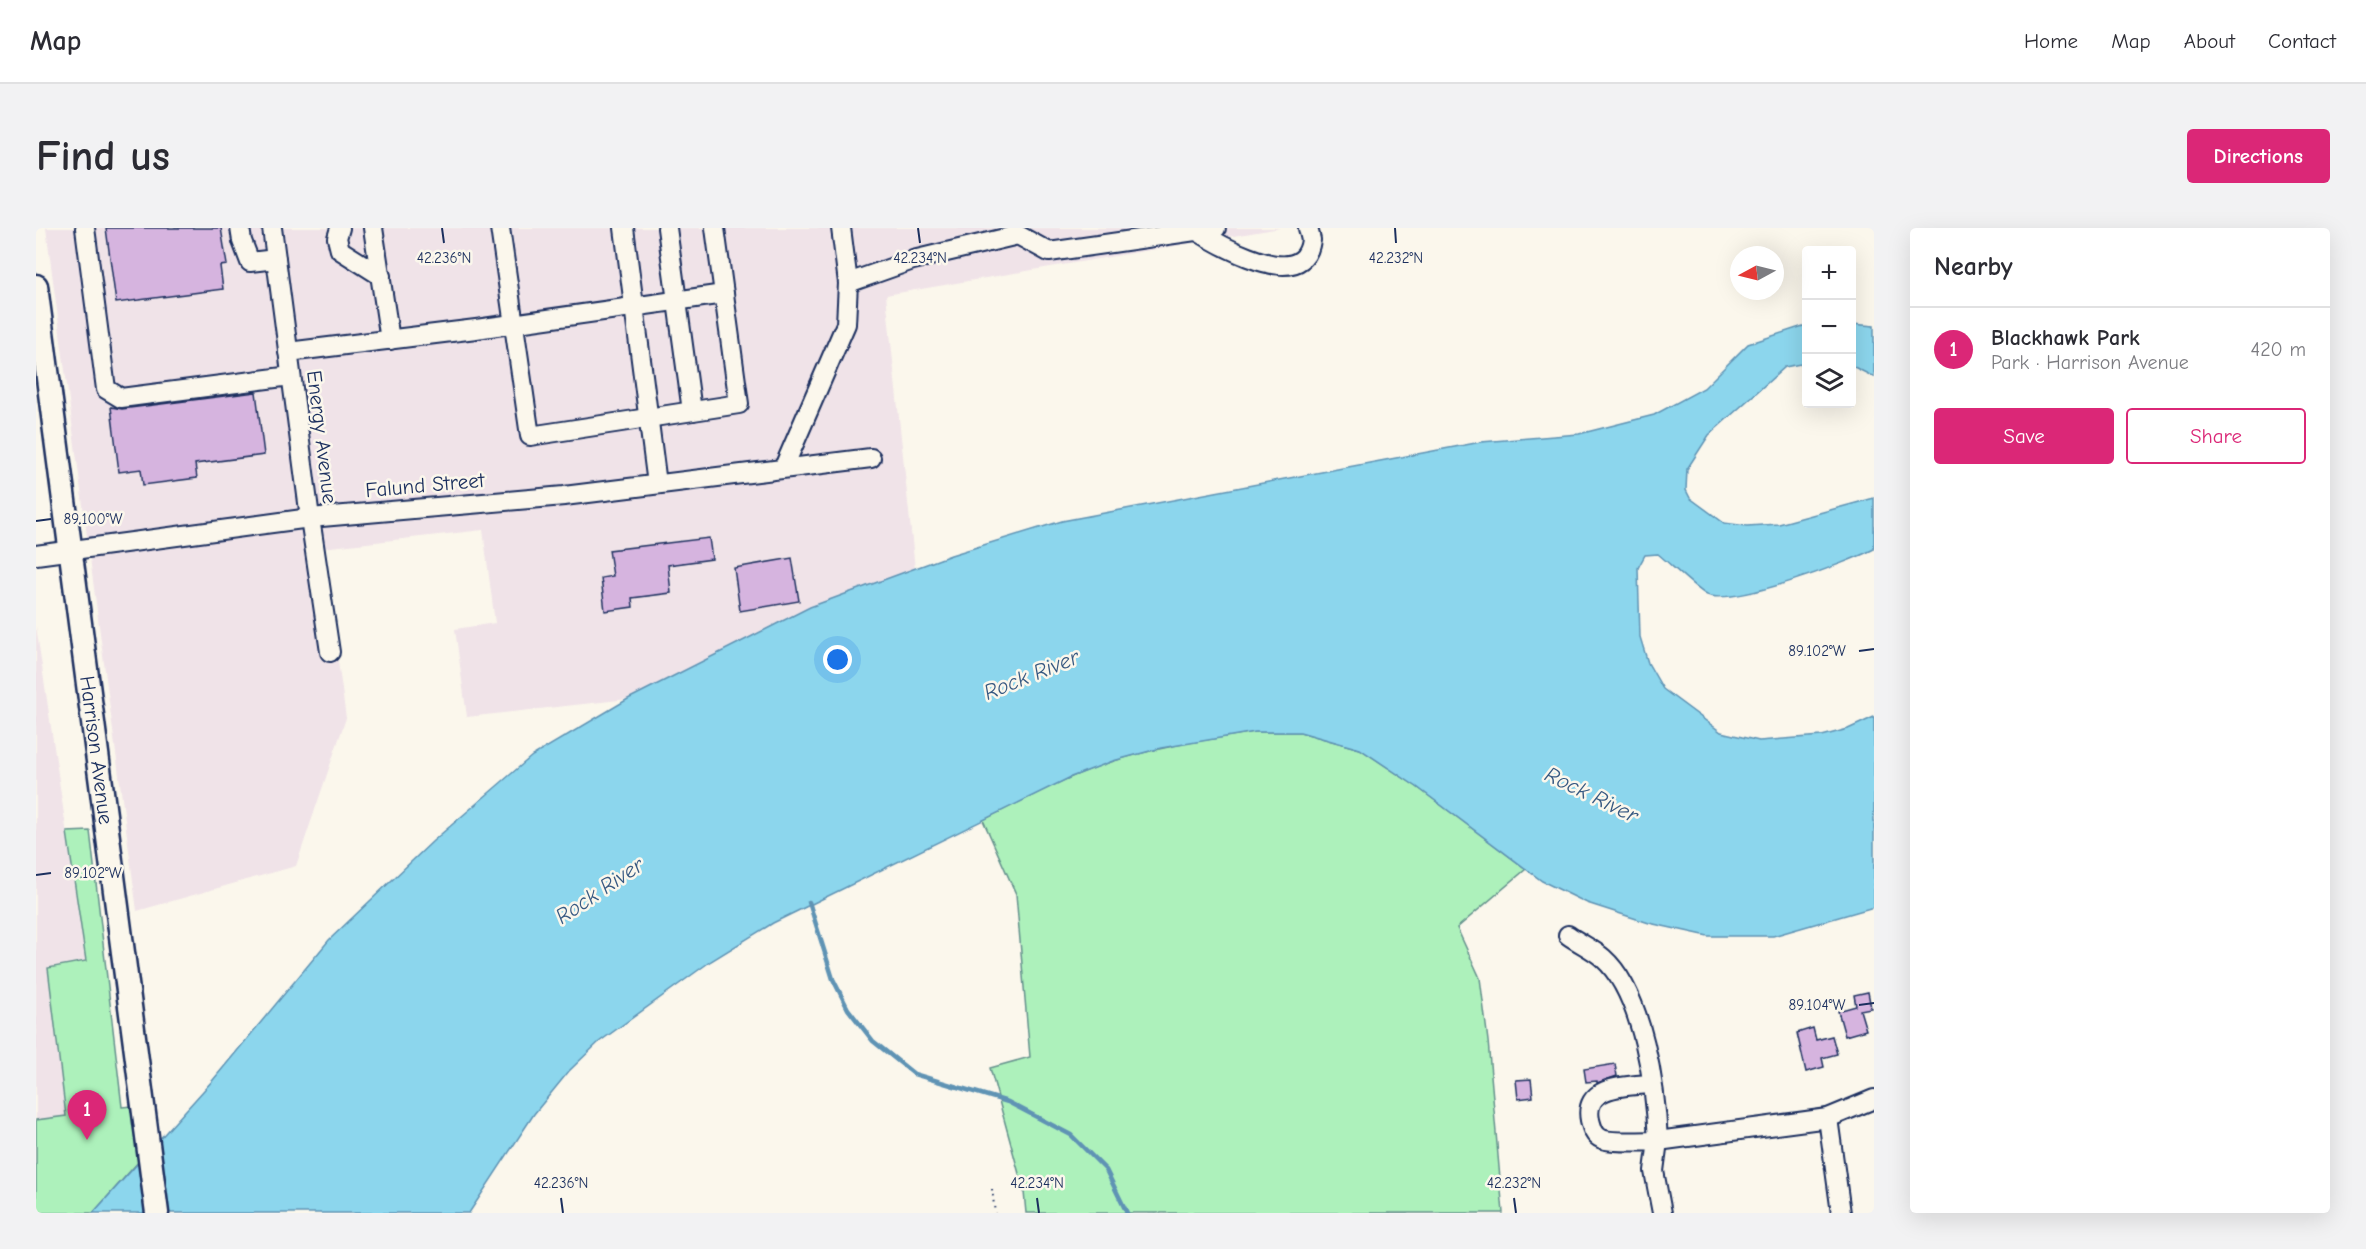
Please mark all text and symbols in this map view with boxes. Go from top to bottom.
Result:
text: Map [30,25,81,57]
text: Home [2024,29,2078,53]
text: Map [2111,29,2151,53]
text: About [2184,29,2235,53]
text: Contact [2268,29,2336,53]
button: Directions [2187,129,2330,183]
text: Find us [36,132,170,181]
north arrow [1730,246,1784,300]
map controls [1802,246,1856,408]
button: + [1802,246,1856,300]
text: 42.236°N [417,249,471,267]
text: 42.234°N [893,249,947,267]
text: 42.232°N [1369,249,1423,267]
text: Nearby [1934,252,2013,282]
button: − [1802,300,1856,354]
text: Blackhawk Park [1991,325,2140,351]
text: 1 [1950,338,1957,361]
text: 420 m [2250,338,2306,361]
text: Park · Harrison Avenue [1991,351,2189,374]
button: layers [1802,354,1856,408]
street label: Energy Avenue [302,369,342,505]
button: Save [1934,408,2114,464]
button: Share [2126,408,2306,464]
street label: Falund Street [364,468,487,502]
text: 89.100°W [64,510,122,528]
text: 89.102°W [1788,642,1846,660]
water label: Rock River [980,644,1084,706]
your location [823,645,852,674]
street label: Harrison Avenue [75,674,118,826]
water label: Rock River [1541,761,1644,829]
water label: Rock River [551,851,650,930]
text: 89.102°W [64,864,122,882]
text: 89.104°W [1788,996,1846,1014]
pin: 1 [68,1090,106,1140]
text: 42.236°N [534,1174,588,1192]
text: 42.234°N [1010,1174,1064,1192]
text: 42.232°N [1487,1174,1541,1192]

